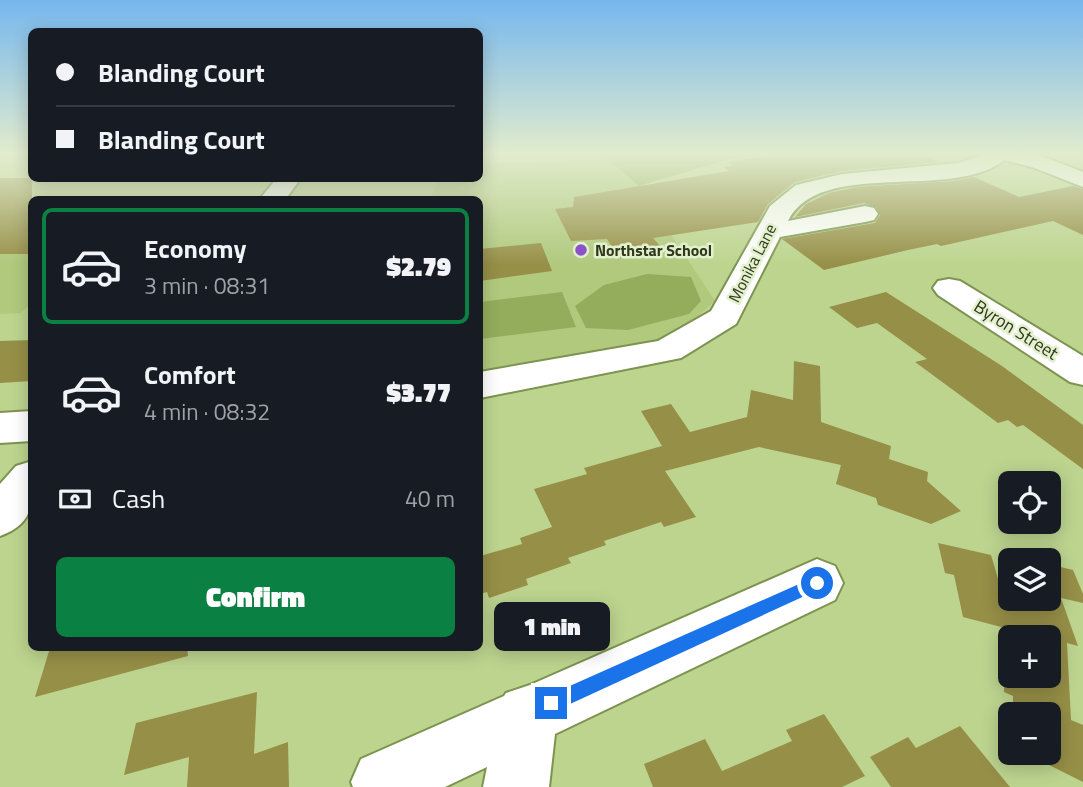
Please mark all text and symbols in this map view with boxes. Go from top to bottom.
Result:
text: Blanding Court [98,53,265,92]
text: Blanding Court [98,120,265,159]
street label: Monika Lane [722,219,782,307]
text: Economy [144,229,246,268]
icon: car [60,235,123,298]
place label: Northstar School [595,238,712,262]
marker: Northstar School [573,242,589,258]
text: $2.79 [386,247,451,286]
text: 3 min · 08:31 [144,268,270,303]
street label: Byron Street [969,293,1064,367]
text: Comfort [144,355,236,394]
icon: car [60,361,123,424]
text: $3.77 [386,373,451,412]
text: 4 min · 08:32 [144,394,270,429]
map controls [998,471,1061,765]
button: locate [998,471,1061,534]
text: Cash [112,479,165,518]
icon: cash [56,480,94,518]
text: 40 m [405,481,455,516]
button: layers [998,548,1061,611]
button: Confirm [56,557,455,637]
route start [801,567,833,599]
callout: 1 min [493,602,609,650]
text: 1 min [523,609,581,644]
button: + [998,625,1061,688]
route end [535,687,567,719]
button: − [998,702,1061,765]

